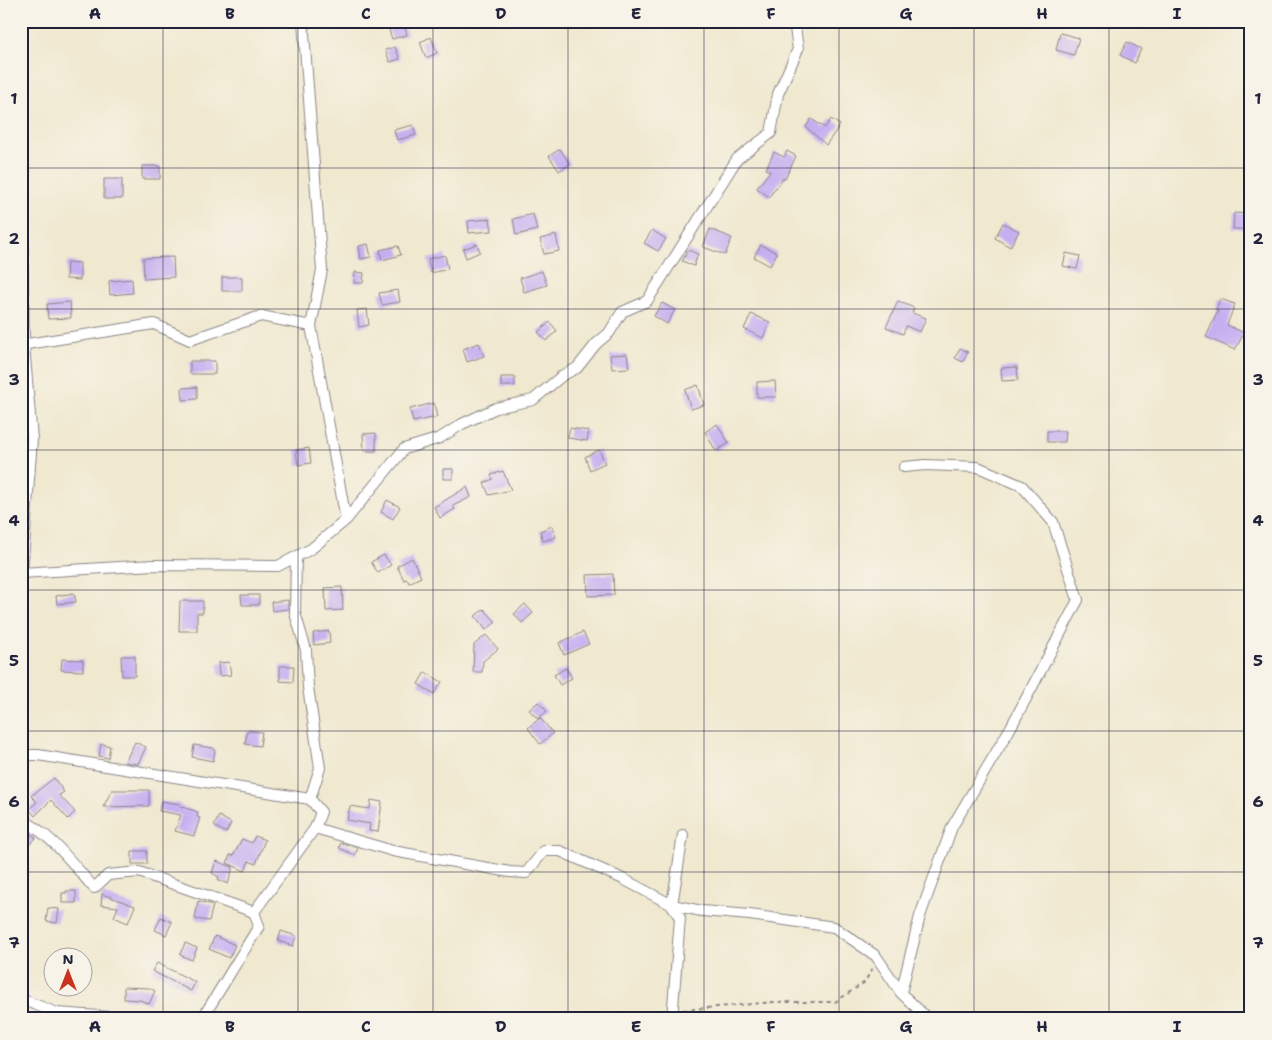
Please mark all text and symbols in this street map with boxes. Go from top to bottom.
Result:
text: A [89,3,101,24]
text: B [225,3,235,24]
text: C [361,3,371,24]
text: D [495,3,507,24]
text: E [631,3,641,24]
text: F [766,3,776,24]
text: G [900,3,913,24]
text: H [1036,3,1048,24]
text: I [1173,3,1182,24]
text: 1 [10,88,18,109]
text: 1 [1254,88,1262,109]
text: 2 [8,228,20,249]
text: 2 [1252,228,1264,249]
text: 3 [8,369,20,390]
text: 3 [1252,369,1264,390]
text: 4 [8,510,20,531]
text: 4 [1252,510,1264,531]
text: 5 [9,650,19,671]
text: 5 [1253,650,1263,671]
text: 6 [8,791,20,812]
text: 6 [1252,791,1264,812]
text: 7 [8,932,20,953]
text: 7 [1252,932,1264,953]
north arrow [42,948,92,998]
text: N [62,950,74,968]
text: A [89,1016,101,1037]
text: B [225,1016,235,1037]
text: C [361,1016,371,1037]
text: D [495,1016,507,1037]
text: E [631,1016,641,1037]
text: F [766,1016,776,1037]
text: G [900,1016,913,1037]
text: H [1036,1016,1048,1037]
text: I [1173,1016,1182,1037]

